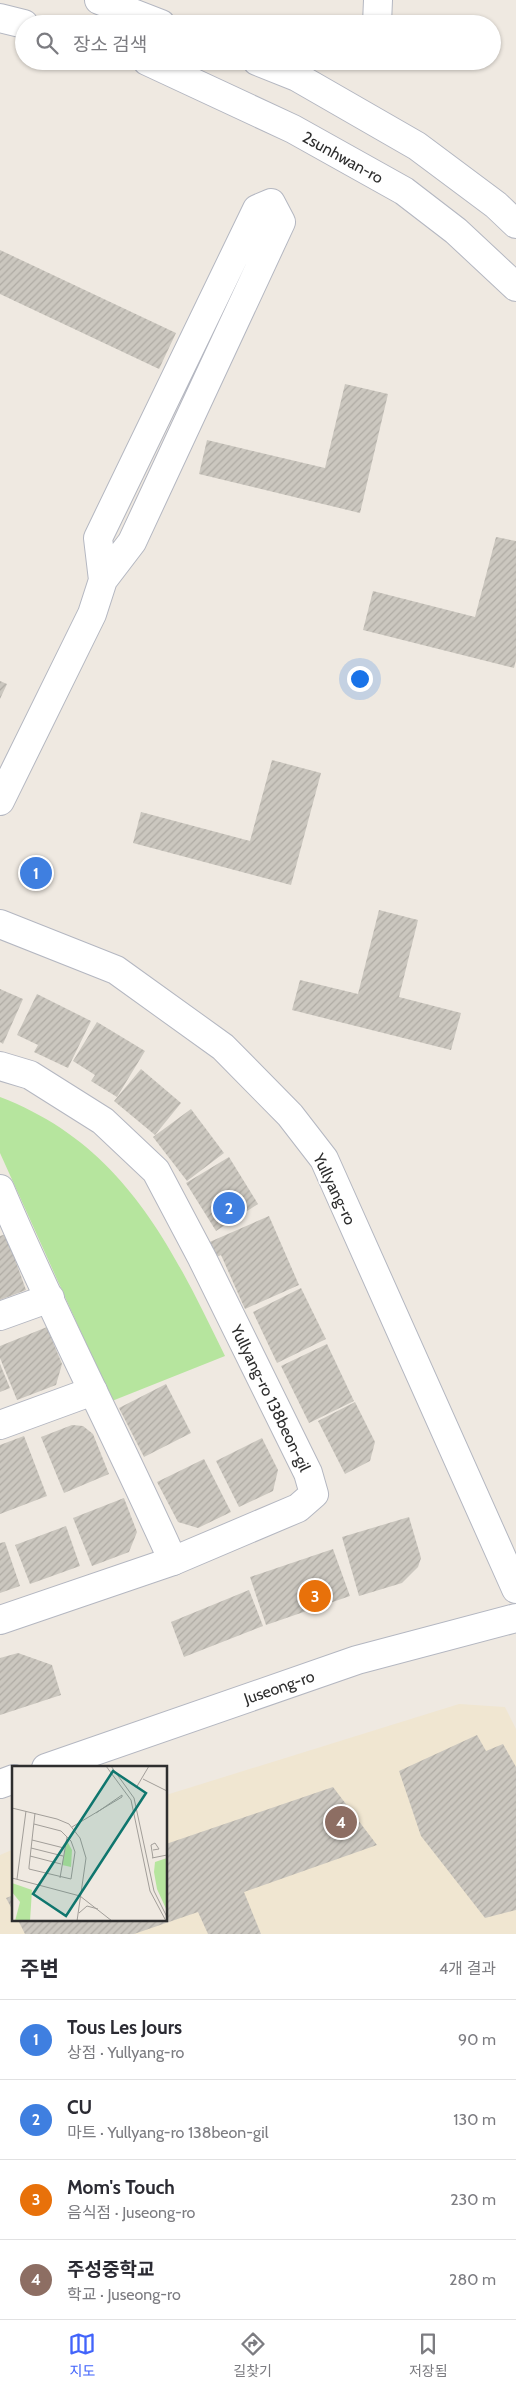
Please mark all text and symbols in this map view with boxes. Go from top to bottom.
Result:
search box [15,15,501,70]
icon: search [33,29,61,57]
text: 장소 검색 [73,33,147,56]
street label: 2sunhwan-ro [299,127,387,188]
your location [347,666,373,692]
pin: 1 [20,854,52,892]
street label: Yullyang-ro [309,1150,360,1228]
pin: 2 [213,1189,245,1227]
street label: Yullyang-ro 138beon-gil [226,1321,314,1475]
pin: 3 [299,1577,331,1615]
street label: Juseong-ro [240,1667,317,1709]
inset map [12,1766,168,1922]
pin: 4 [325,1803,357,1841]
text: 주변 [20,1956,59,1981]
text: 4개 결과 [439,1959,496,1978]
text: Tous Les Jours [67,2016,182,2039]
text: 1 [33,2030,39,2049]
text: 90 m [458,2030,496,2049]
text: 상점 · Yullyang-ro [67,2043,184,2062]
text: CU [67,2096,92,2119]
text: 2 [32,2110,40,2129]
text: 130 m [453,2110,496,2129]
text: 마트 · Yullyang-ro 138beon-gil [67,2123,269,2142]
text: Mom's Touch [67,2176,175,2199]
text: 3 [32,2190,40,2209]
text: 230 m [450,2190,496,2209]
text: 음식점 · Juseong-ro [67,2203,195,2222]
text: 주성중학교 [67,2258,154,2281]
text: 4 [31,2270,41,2289]
text: 280 m [449,2270,496,2289]
text: 학교 · Juseong-ro [67,2285,181,2304]
tab: 지도 [68,2330,96,2380]
tab: 길찾기 [233,2330,272,2380]
tab: 저장됨 [409,2330,448,2380]

